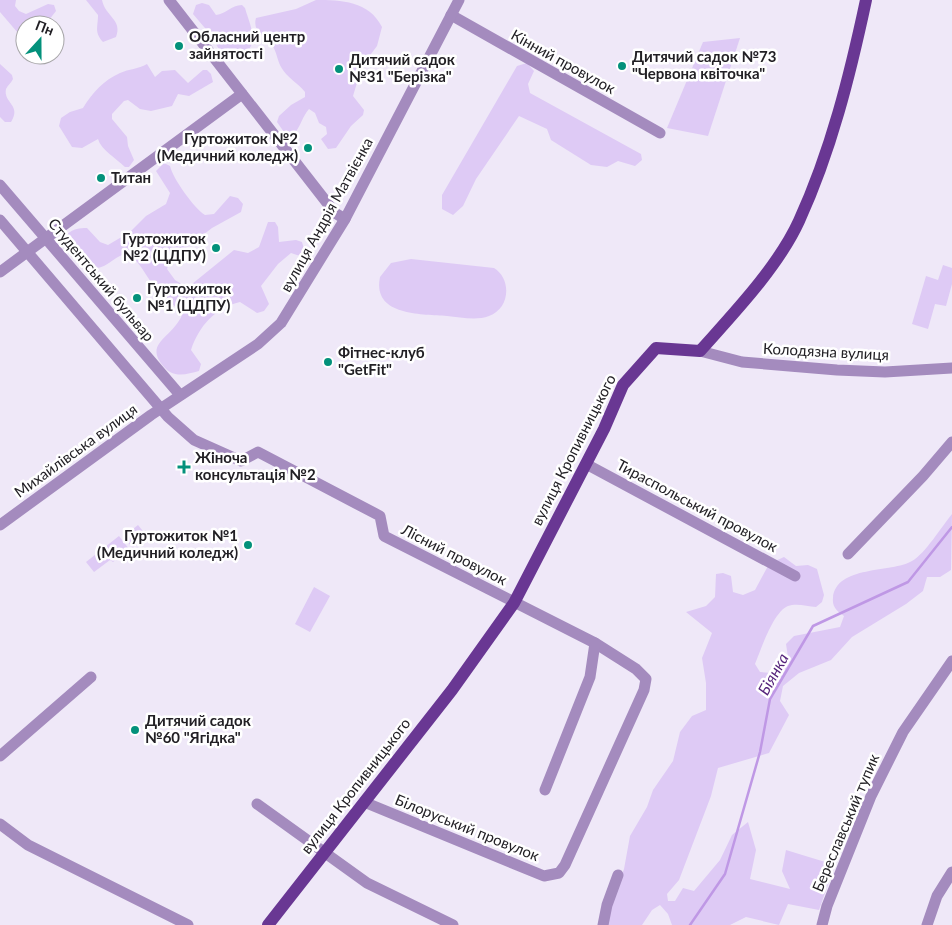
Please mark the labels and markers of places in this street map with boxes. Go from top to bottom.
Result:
place label: Обласний центр зайнятості [189,27,305,62]
marker: Обласний центр зайнятості [173,40,185,52]
place label: Дитячий садок №73 "Червона квіточка" [632,47,777,82]
place label: Дитячий садок №31 "Берізка" [349,50,456,85]
marker: Дитячий садок №73 "Червона квіточка" [616,60,628,72]
marker: Дитячий садок №31 "Берізка" [333,63,345,75]
place label: Гуртожиток №2 (Медичний коледж) [157,129,298,164]
marker: Гуртожиток №2 (Медичний коледж) [302,142,314,154]
place label: Титан [111,168,151,186]
marker: Титан [95,172,107,184]
place label: Гуртожиток №2 (ЦДПУ) [122,229,207,264]
marker: Гуртожиток №2 (ЦДПУ) [210,242,222,254]
place label: Гуртожиток №1 (ЦДПУ) [147,279,232,314]
marker: Гуртожиток №1 (ЦДПУ) [131,292,143,304]
place label: Фітнес-клуб "GetFit" [338,343,425,378]
marker: Фітнес-клуб "GetFit" [322,356,334,368]
place label: Жіноча консультація №2 [195,448,316,483]
marker: Жіноча консультація №2 [177,460,191,474]
place label: Гуртожиток №1 (Медичний коледж) [97,526,238,561]
marker: Гуртожиток №1 (Медичний коледж) [242,539,254,551]
place label: Дитячий садок №60 "Ягідка" [145,711,252,746]
marker: Дитячий садок №60 "Ягідка" [129,724,141,736]

